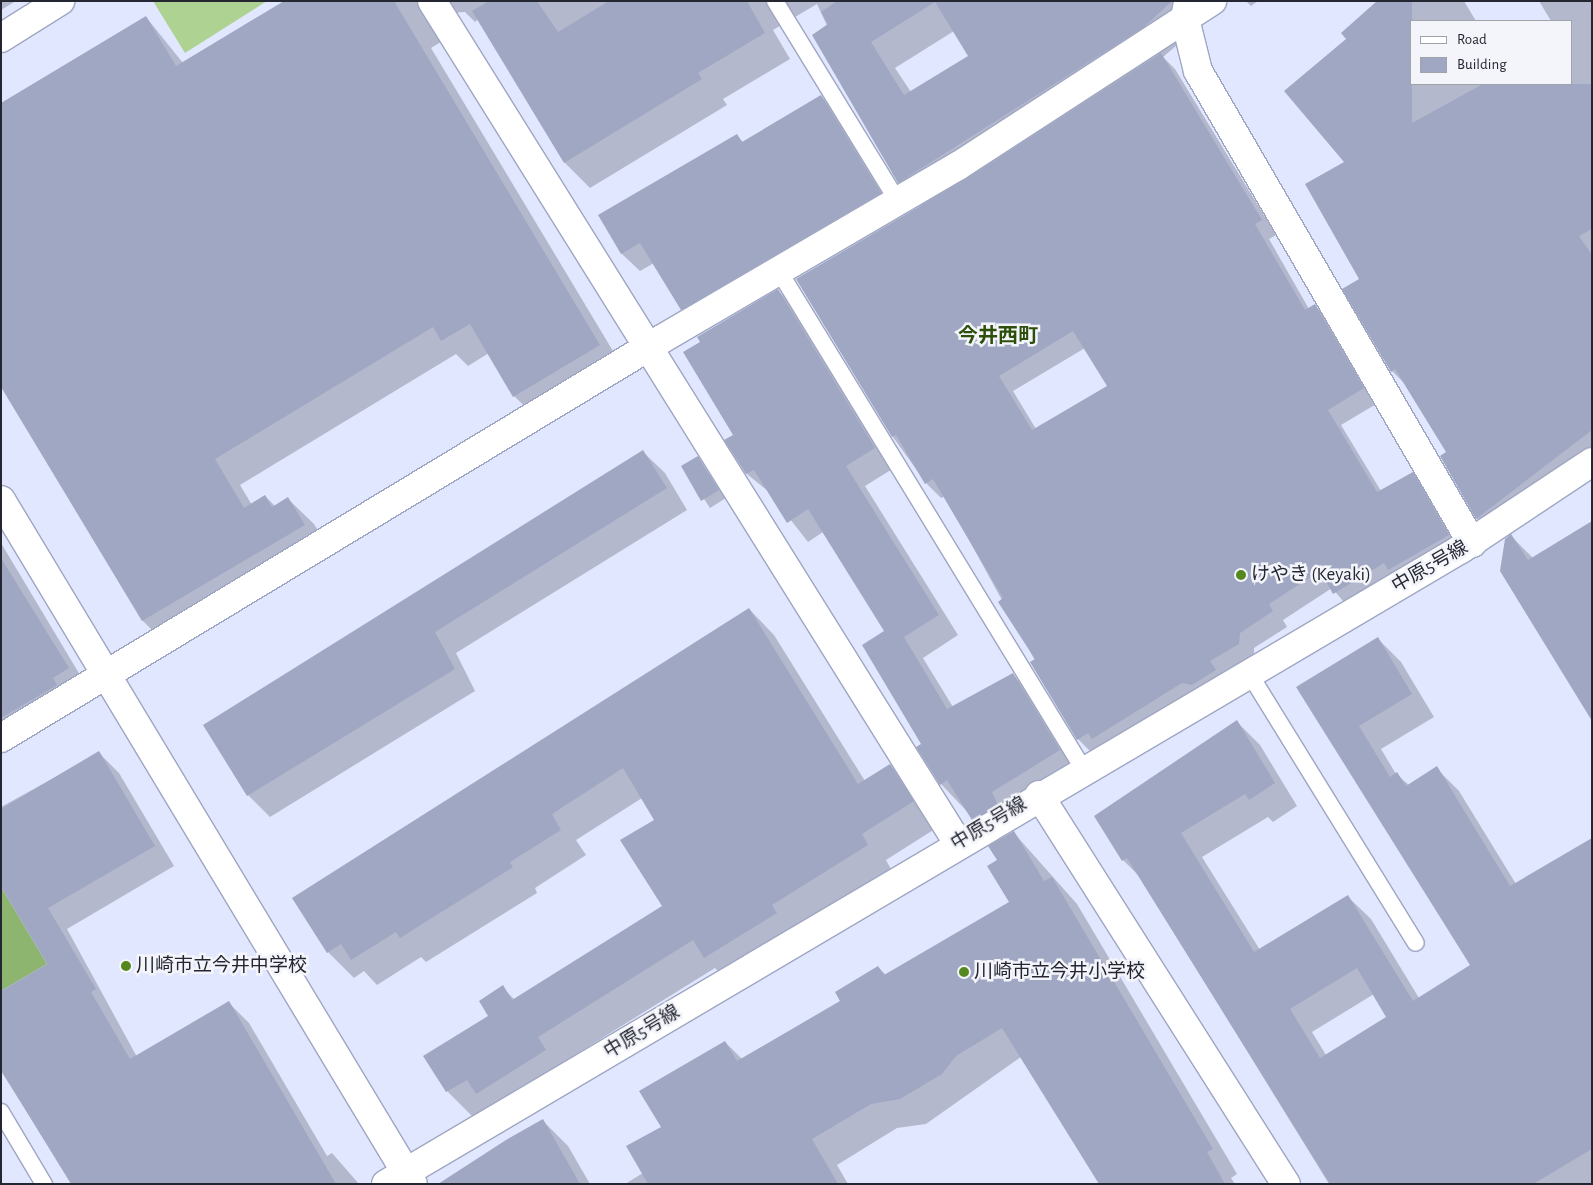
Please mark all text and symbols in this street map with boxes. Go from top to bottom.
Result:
legend [1410,20,1573,85]
text: Road [1457,32,1487,47]
text: Building [1457,57,1507,72]
district label: 今井西町 [958,324,1038,348]
street label: 中原5号線 [1388,536,1472,598]
place label: けやき (Keyaki) [1251,564,1371,586]
marker: けやき (Keyaki) [1235,569,1247,581]
street label: 中原5号線 [947,793,1031,855]
place label: 川崎市立今井中学校 [136,955,307,977]
marker: 川崎市立今井中学校 [120,960,132,972]
place label: 川崎市立今井小学校 [974,961,1145,983]
marker: 川崎市立今井小学校 [958,966,970,978]
street label: 中原5号線 [600,1001,684,1063]

